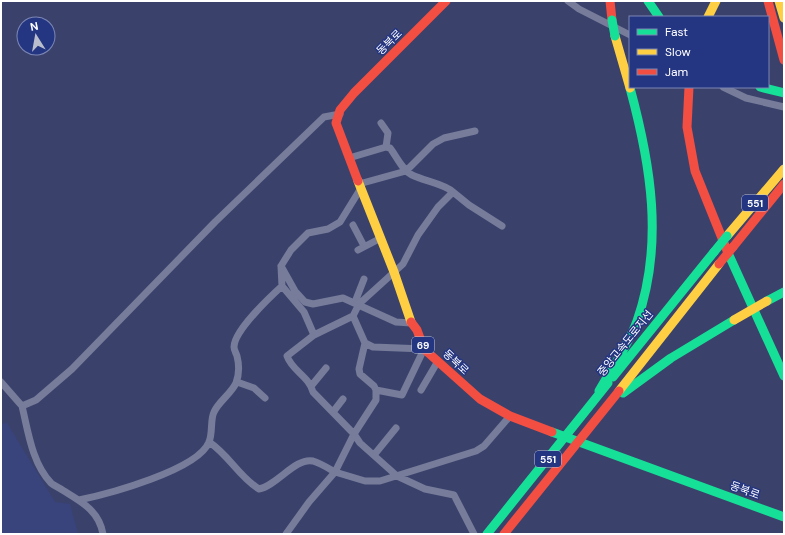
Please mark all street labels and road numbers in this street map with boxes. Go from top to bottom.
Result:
street label: 동북로 [373,26,405,58]
road number: 551 [742,195,768,211]
street label: 중앙고속도로지선 [594,307,656,379]
road number: 69 [412,337,434,353]
street label: 동북로 [440,347,472,377]
road number: 551 [535,451,561,467]
street label: 동북로 [728,478,762,502]

